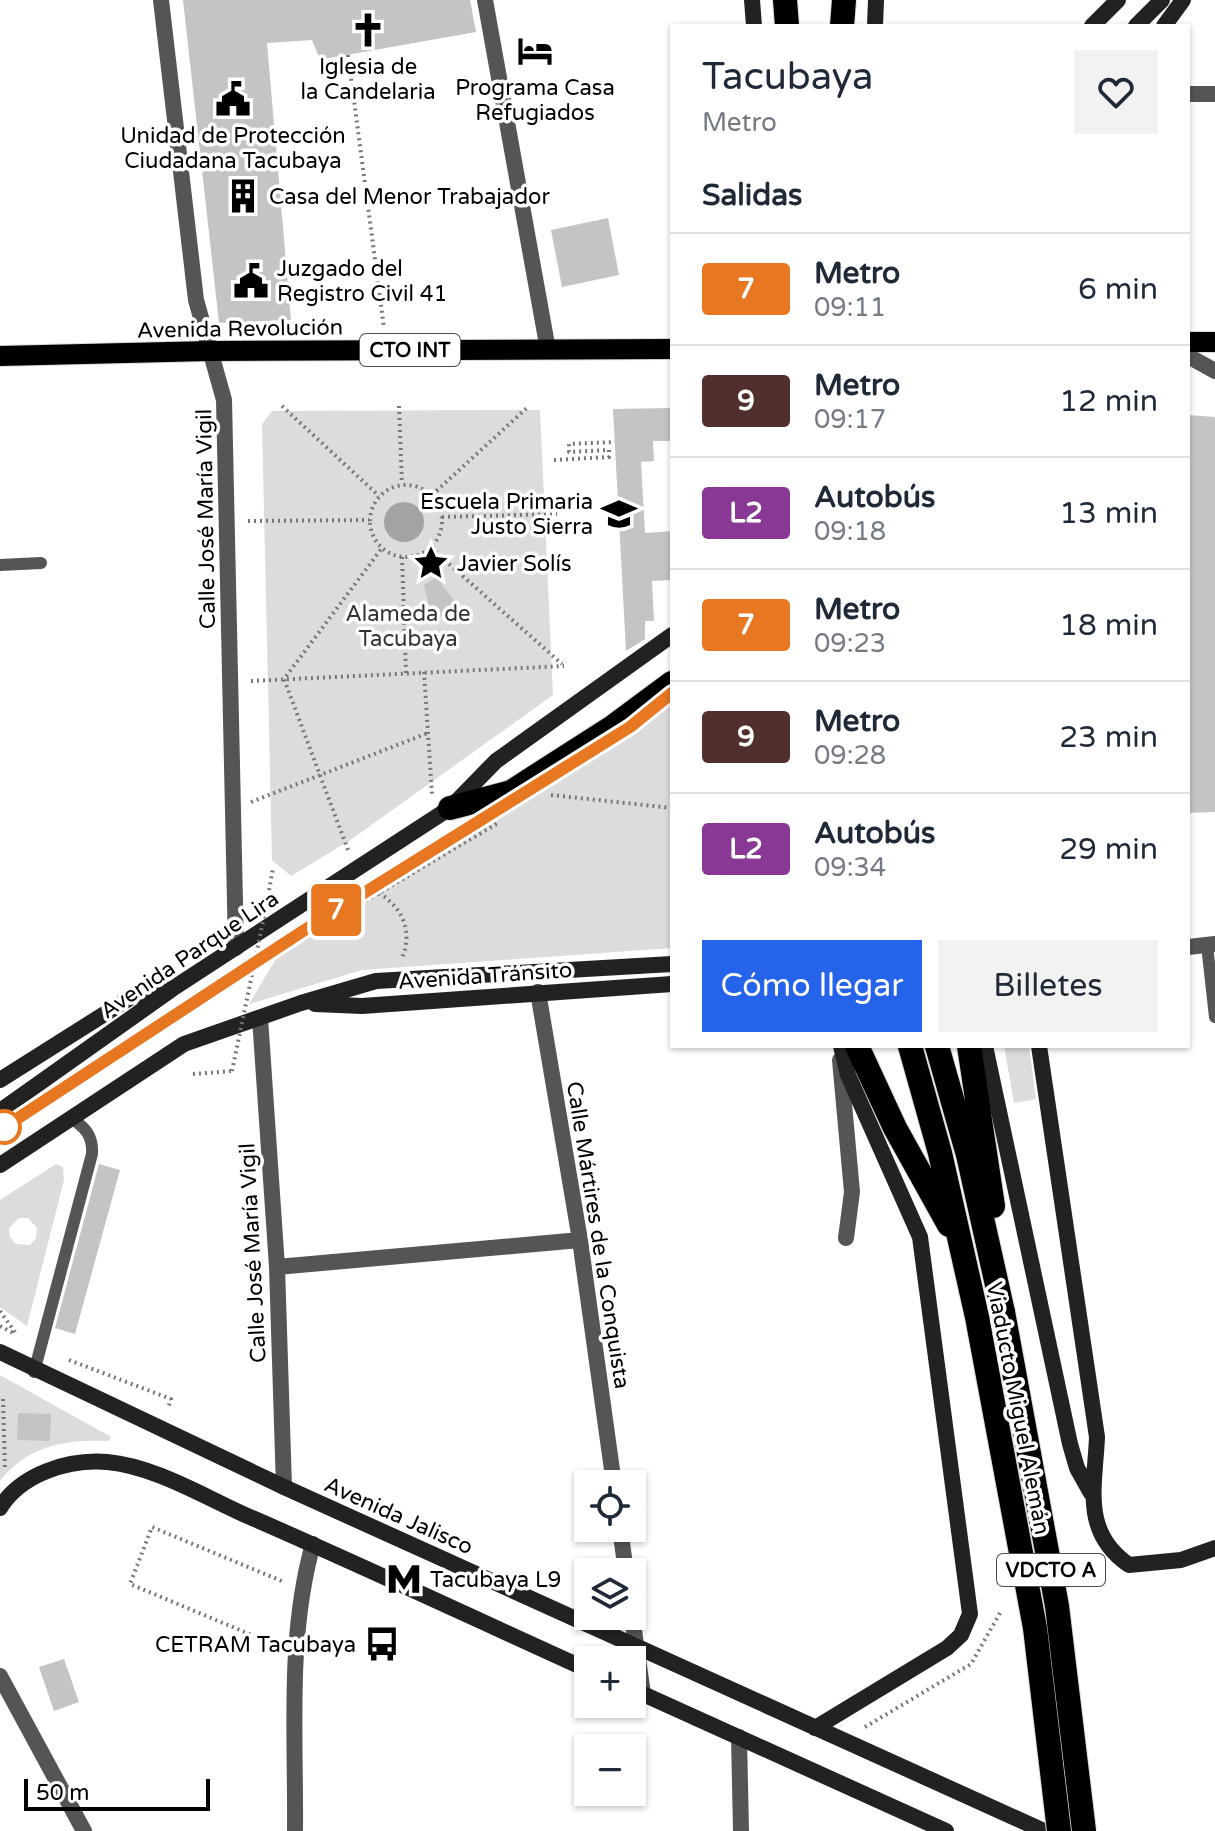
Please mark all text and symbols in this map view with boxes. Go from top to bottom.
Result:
church icon: Iglesia de la Candelaria [349,11,387,49]
hotel icon: Programa Casa Refugiados [516,32,554,70]
button: heart [1074,50,1158,134]
place label: Iglesia de la Candelaria [300,54,436,105]
text: Tacubaya [702,54,873,100]
place label: Programa Casa Refugiados [455,75,615,126]
public building icon: Unidad de Protección Ciudadana Tacubaya [214,80,252,118]
text: Metro [702,107,777,138]
place label: Unidad de Protección Ciudadana Tacubaya [120,123,346,174]
building icon: Casa del Menor Trabajador [224,177,262,215]
text: Salidas [702,177,802,214]
place label: Casa del Menor Trabajador [269,184,550,210]
text: Metro [814,255,900,292]
place label: Juzgado del Registro Civil 41 [277,256,447,307]
public building icon: Juzgado del Registro Civil 41 [232,262,270,300]
text: 6 min [1078,271,1158,308]
text: 7 [737,272,755,306]
text: 09:11 [814,292,886,323]
street label: Avenida Revolución [137,314,343,344]
road number: CTO INT [360,334,460,366]
text: Metro [814,367,900,404]
text: 12 min [1059,383,1158,420]
text: 9 [737,384,755,418]
text: 09:17 [814,404,886,435]
street label: Calle José María Vigil [191,409,221,629]
text: Autobús [814,479,935,516]
place label: Escuela Primaria Justo Sierra [420,489,593,540]
school or university icon: Escuela Primaria Justo Sierra [600,495,638,533]
text: 13 min [1059,495,1158,532]
text: L2 [729,496,763,530]
text: 09:18 [814,516,886,547]
place icon: Javier Solís [412,544,450,582]
place label: Javier Solís [457,551,572,577]
text: Metro [814,591,900,628]
park label: Alameda de Tacubaya [345,601,471,652]
text: 18 min [1059,607,1158,644]
text: 7 [737,608,755,642]
text: 09:23 [814,628,886,659]
text: Metro [814,703,900,740]
text: 23 min [1059,719,1158,756]
text: 9 [737,720,755,754]
text: 09:28 [814,740,886,771]
text: Autobús [814,815,935,852]
text: 29 min [1059,831,1158,868]
text: L2 [729,832,763,866]
text: 09:34 [814,852,886,883]
line badge: 7 [310,884,362,936]
street label: Avenida Parque Lira [95,885,284,1024]
text: 7 [327,893,345,927]
button: Cómo llegar [702,940,922,1032]
button: Billetes [938,940,1158,1032]
street label: Avenida Tránsito [397,957,573,995]
street label: Calle Mártires de la Conquista [561,1080,635,1391]
unlabelled marker [0,1110,21,1144]
street label: Calle José María Vigil [234,1142,272,1364]
street label: Viaducto Miguel Alemán [981,1280,1055,1537]
map controls [574,1470,646,1806]
button: locate [574,1470,646,1542]
street label: Avenida Jalisco [320,1472,477,1560]
road number: VDCTO A [997,1554,1105,1586]
button: layers [574,1558,646,1630]
metro station icon: Tacubaya L9 [385,1560,423,1598]
place label: Tacubaya L9 [430,1567,561,1593]
bus stop icon: CETRAM Tacubaya [363,1625,401,1663]
place label: CETRAM Tacubaya [155,1632,356,1658]
button: + [574,1646,646,1718]
button: − [574,1734,646,1806]
scale bar [24,1775,210,1811]
text: 50 m [36,1780,90,1806]

